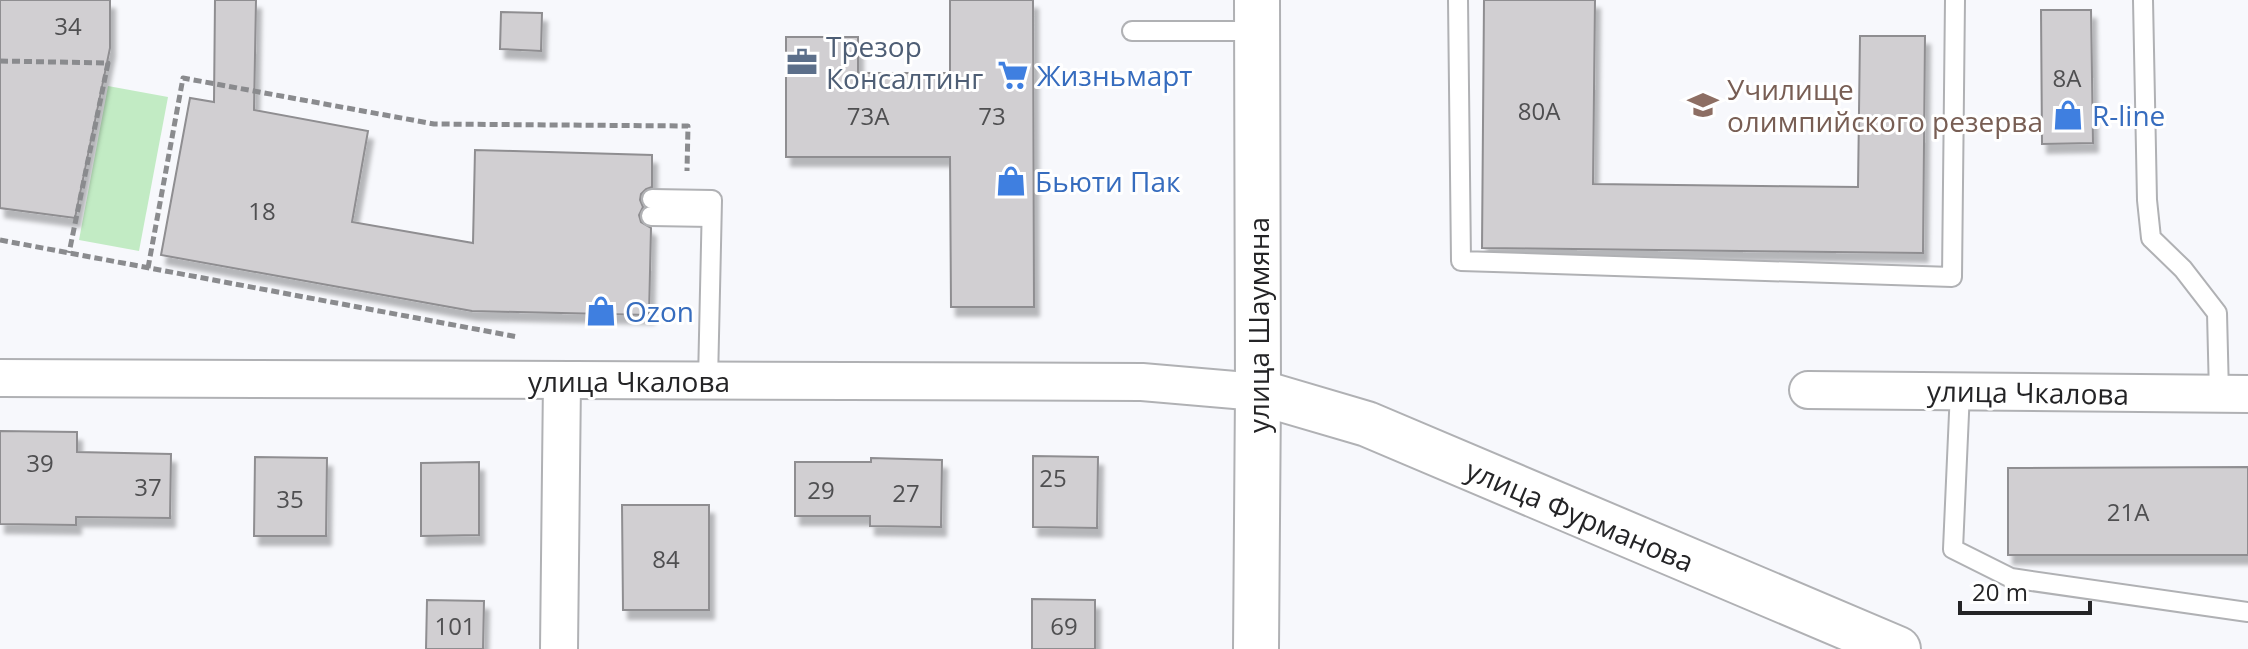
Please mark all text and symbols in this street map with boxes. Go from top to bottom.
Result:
house number: 34 [54,9,82,42]
place label: Трезор Консалтинг [826,27,983,97]
office icon: Трезор Консалтинг [785,45,819,79]
place label: Жизньмарт [1037,56,1193,94]
supermarket icon: Жизньмарт [996,58,1030,92]
house number: 8А [2053,61,2082,94]
place label: Училище олимпийского резерва [1727,70,2043,140]
school or university icon: Училище олимпийского резерва [1686,88,1720,122]
house number: 80А [1518,94,1561,127]
place label: R-line [2092,96,2165,134]
shop icon: R-line [2051,98,2085,132]
house number: 73А [847,99,890,132]
house number: 73 [978,99,1006,132]
place label: Бьюти Пак [1035,162,1181,200]
shop icon: Бьюти Пак [994,164,1028,198]
house number: 18 [248,194,276,227]
street label: улица Шаумяна [1239,217,1277,433]
place label: Ozon [625,292,694,330]
shop icon: Ozon [584,294,618,328]
street label: улица Чкалова [528,362,730,400]
street label: улица Чкалова [1927,371,2129,413]
house number: 39 [26,446,54,479]
street label: улица Фурманова [1460,450,1700,580]
house number: 25 [1039,461,1067,494]
house number: 37 [134,470,162,503]
house number: 29 [807,473,835,506]
house number: 27 [892,476,920,509]
house number: 35 [276,482,304,515]
house number: 21А [2107,495,2150,528]
house number: 84 [652,542,680,575]
scale bar [1960,565,2090,615]
text: 20 m [1972,575,2028,608]
house number: 101 [434,609,476,642]
house number: 69 [1050,609,1078,642]

